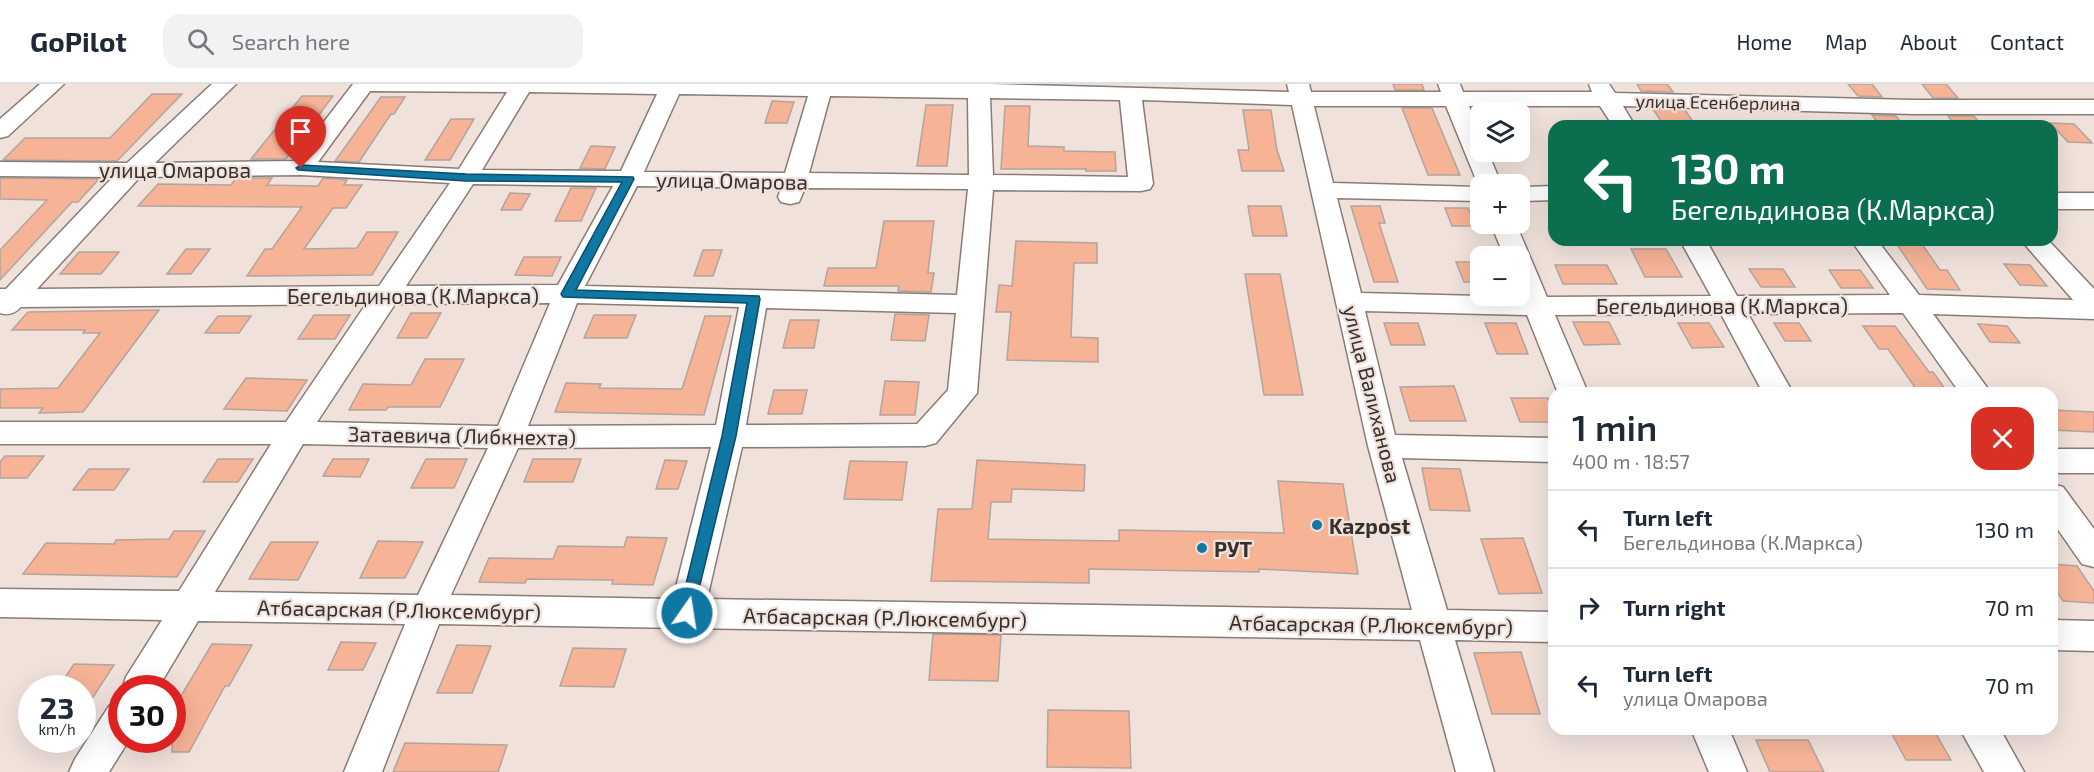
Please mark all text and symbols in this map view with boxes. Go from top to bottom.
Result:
search box [163,14,583,68]
text: GoPilot [30,24,127,58]
icon: search [184,25,217,58]
text: Search here [232,28,350,54]
text: Home [1736,29,1792,54]
text: Map [1825,29,1867,54]
text: About [1900,29,1957,54]
text: Contact [1990,29,2064,54]
street label: улица Есенберлина [1635,90,1801,114]
map controls [1470,102,1530,306]
button: layers [1470,102,1530,162]
pin [275,106,326,168]
icon: arrive [284,115,317,148]
text: 130 m [1671,142,1786,192]
icon: left [1572,144,1650,222]
street label: улица Омарова [99,157,251,183]
street label: улица Омарова [656,166,808,195]
button: + [1470,174,1530,234]
text: Бегельдинова (К.Маркса) [1671,193,1995,225]
button: − [1470,246,1530,306]
street label: Бегельдинова (К.Маркса) [287,283,539,308]
street label: Бегельдинова (К.Маркса) [1596,293,1848,318]
street label: улица Валиханова [1338,303,1407,486]
text: 1 min [1572,405,1657,448]
button: close [1971,407,2034,470]
street label: Затаевича (Либкнехта) [348,421,576,449]
text: 400 m · 18:57 [1572,449,1690,473]
text: Turn left [1623,504,1712,530]
place label: Kazpost [1329,513,1410,538]
icon: left [1572,513,1605,546]
text: 130 m [1976,516,2034,542]
marker: Kazpost [1310,518,1324,532]
text: Бегельдинова (К.Маркса) [1623,530,1863,554]
place label: РУТ [1214,536,1252,561]
marker: РУТ [1195,541,1209,555]
position arrow [655,581,719,645]
icon: right [1572,591,1605,624]
street label: Атбасарская (Р.Люксембург) [257,594,541,625]
text: Turn right [1623,594,1725,620]
text: 70 m [1985,594,2034,620]
street label: Атбасарская (Р.Люксембург) [743,602,1027,633]
street label: Атбасарская (Р.Люксембург) [1229,609,1513,640]
text: Turn left [1623,660,1712,686]
icon: left [1572,669,1605,702]
text: 70 m [1985,672,2034,698]
speed limit sign: 30 [108,675,186,753]
text: улица Омарова [1623,686,1768,710]
text: 23 [40,689,74,725]
text: km/h [38,720,76,738]

